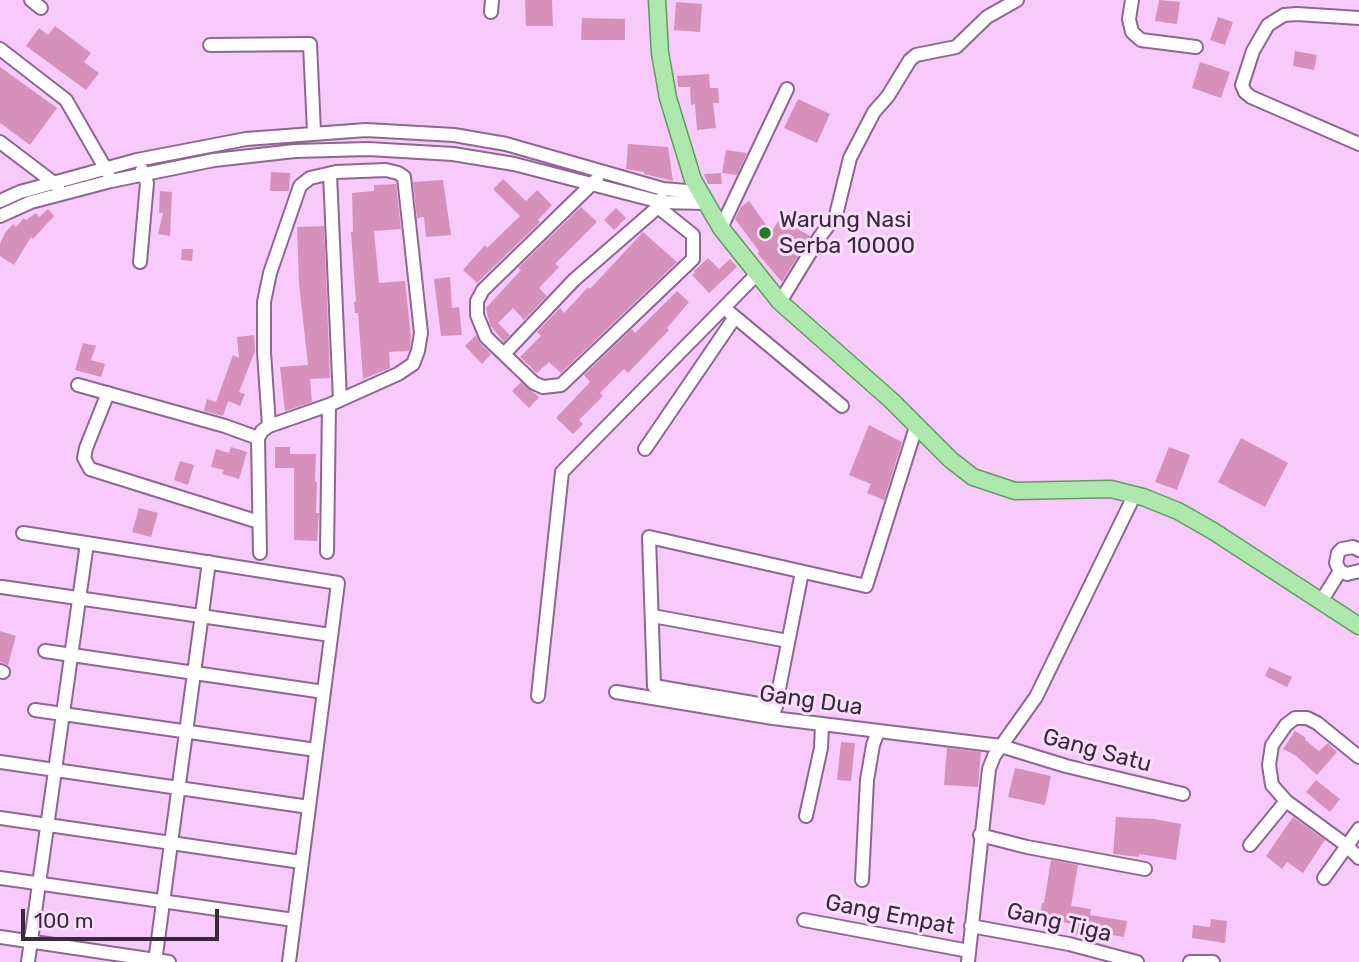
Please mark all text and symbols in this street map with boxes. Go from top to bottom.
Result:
place label: Warung Nasi Serba 10000 [779,206,915,260]
marker: Warung Nasi Serba 10000 [757,225,773,241]
street label: Gang Dua [758,680,864,722]
street label: Gang Satu [1040,723,1154,779]
street label: Gang Empat [823,889,957,941]
scale bar [24,895,222,939]
street label: Gang Tiga [1004,898,1114,948]
text: 100 m [34,908,93,933]

